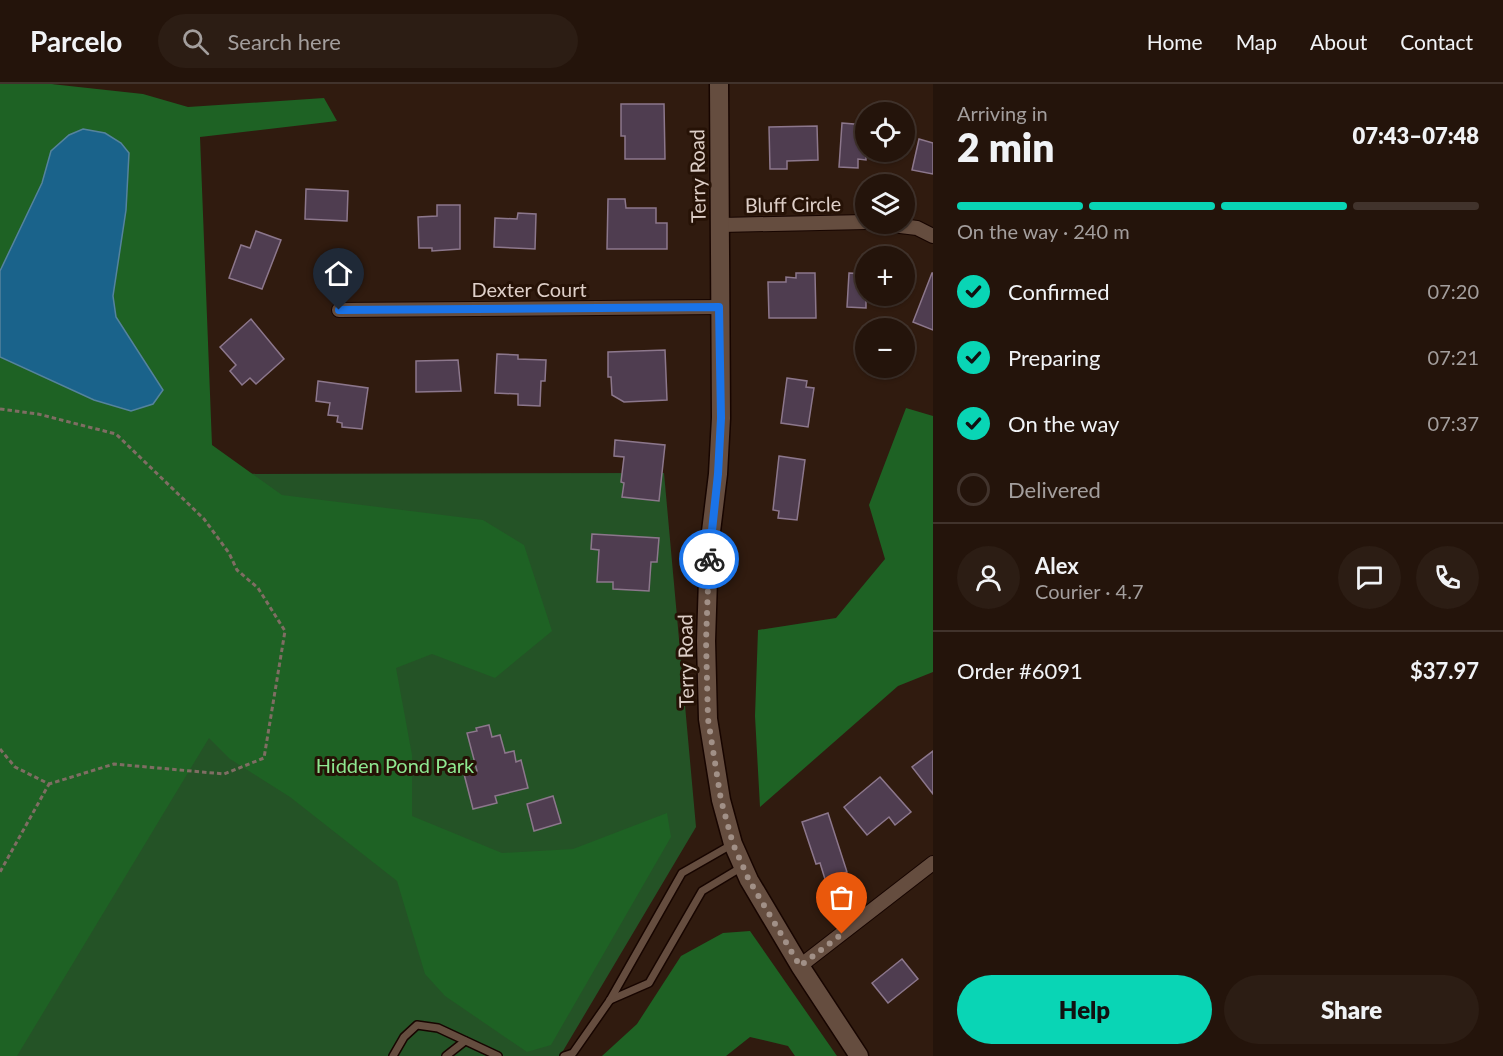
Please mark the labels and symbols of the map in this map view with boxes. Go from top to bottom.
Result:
street label: Terry Road [684,129,710,223]
street label: Bluff Circle [745,191,841,217]
pin [313,248,364,310]
street label: Dexter Court [471,277,587,301]
courier [679,529,739,589]
street label: Terry Road [672,614,698,708]
park label: Hidden Pond Park [316,753,475,777]
pin [816,872,867,934]

